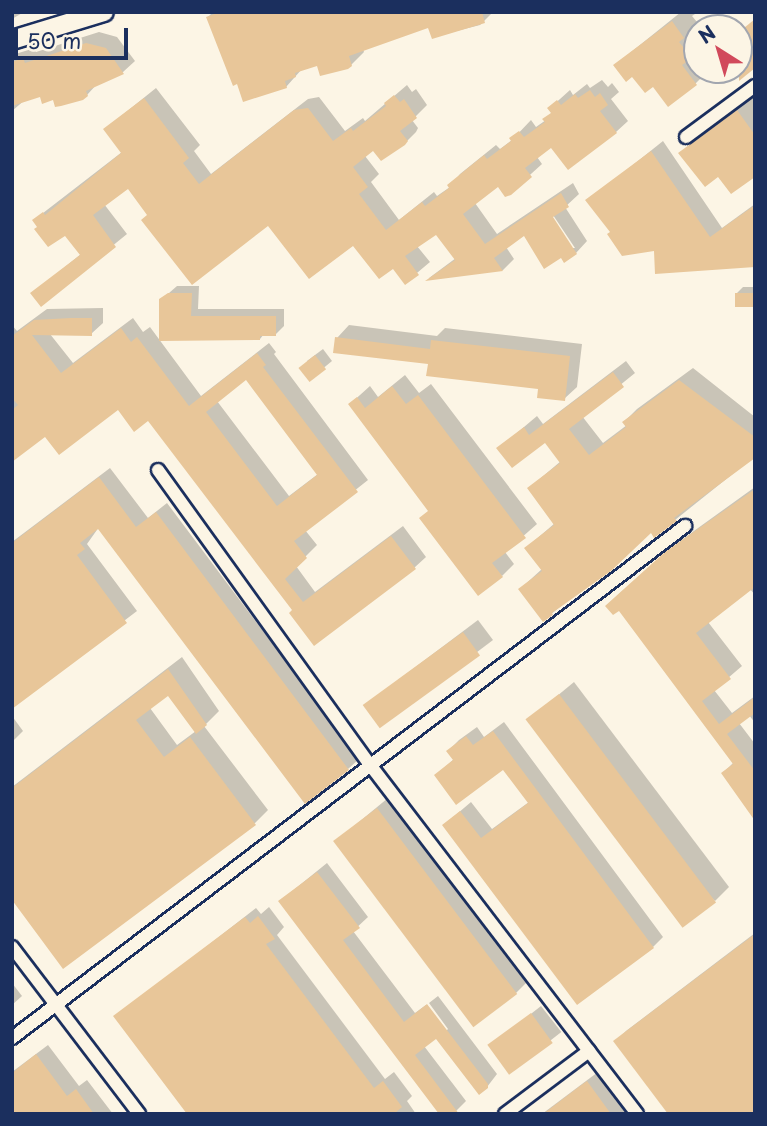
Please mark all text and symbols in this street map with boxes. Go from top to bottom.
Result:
scale bar [18,14,131,58]
north arrow [683,14,753,84]
text: N [692,18,721,50]
text: 50 m [27,24,81,56]

